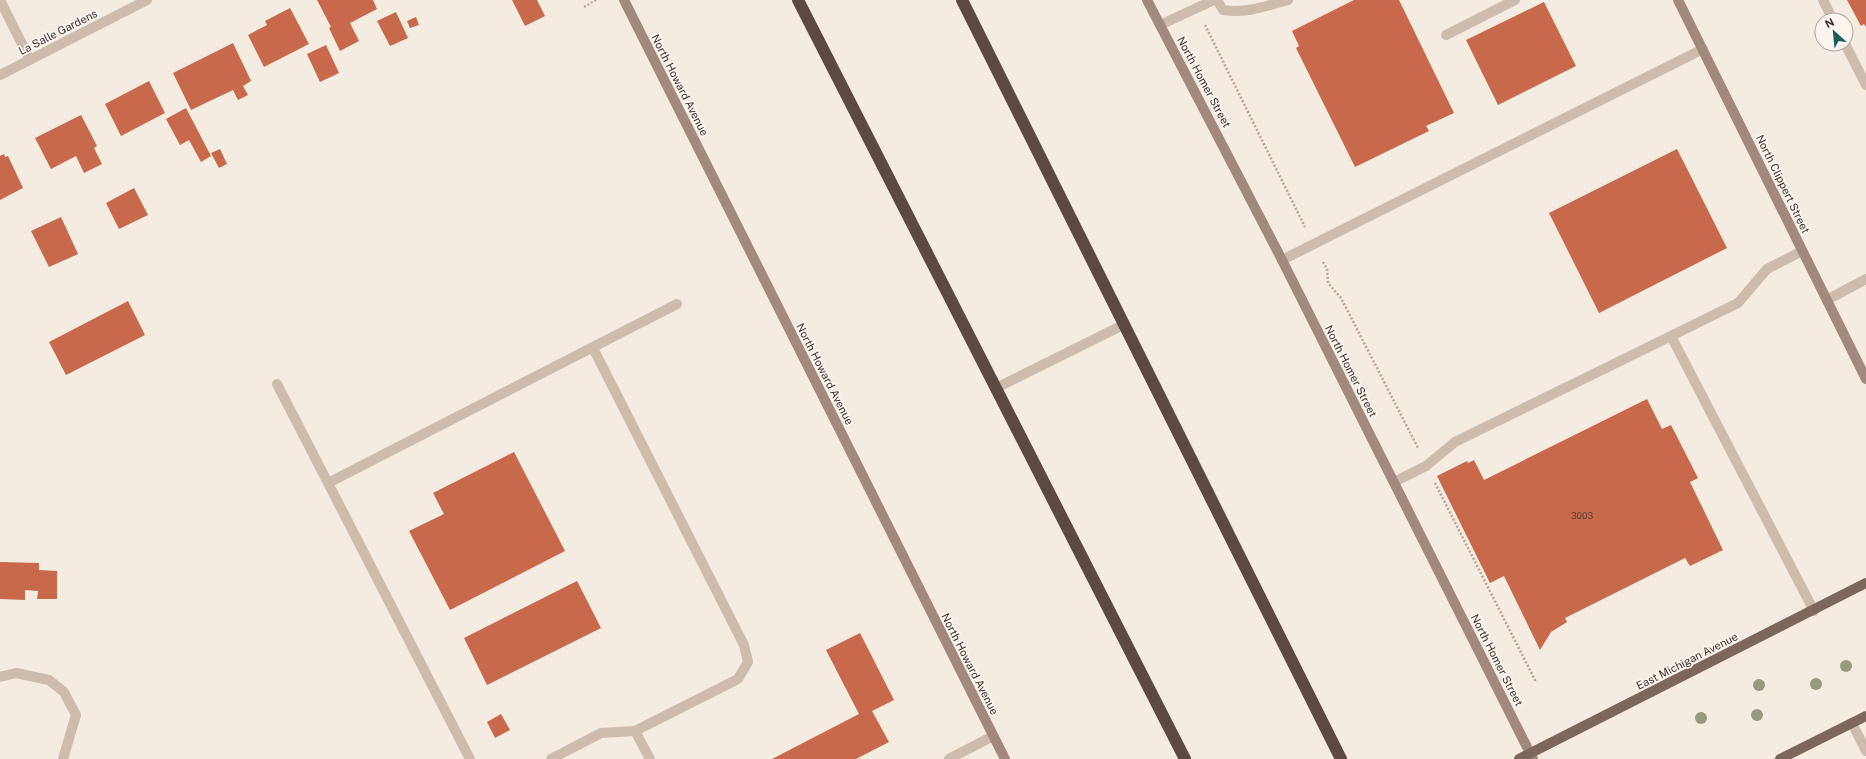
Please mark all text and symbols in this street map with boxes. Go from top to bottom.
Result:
street label: La Salle Gardens [17,7,100,57]
north arrow [1814,12,1854,52]
text: N [1823,16,1836,30]
street label: North Howard Avenue [649,32,711,138]
street label: North Homer Street [1175,34,1233,130]
street label: North Clippert Street [1754,133,1812,235]
street label: North Howard Avenue [794,321,856,427]
street label: North Homer Street [1323,323,1379,419]
house number: 3003 [1571,510,1593,521]
street label: North Howard Avenue [939,611,1001,717]
street label: North Homer Street [1469,612,1525,708]
street label: East Michigan Avenue [1634,630,1740,692]

